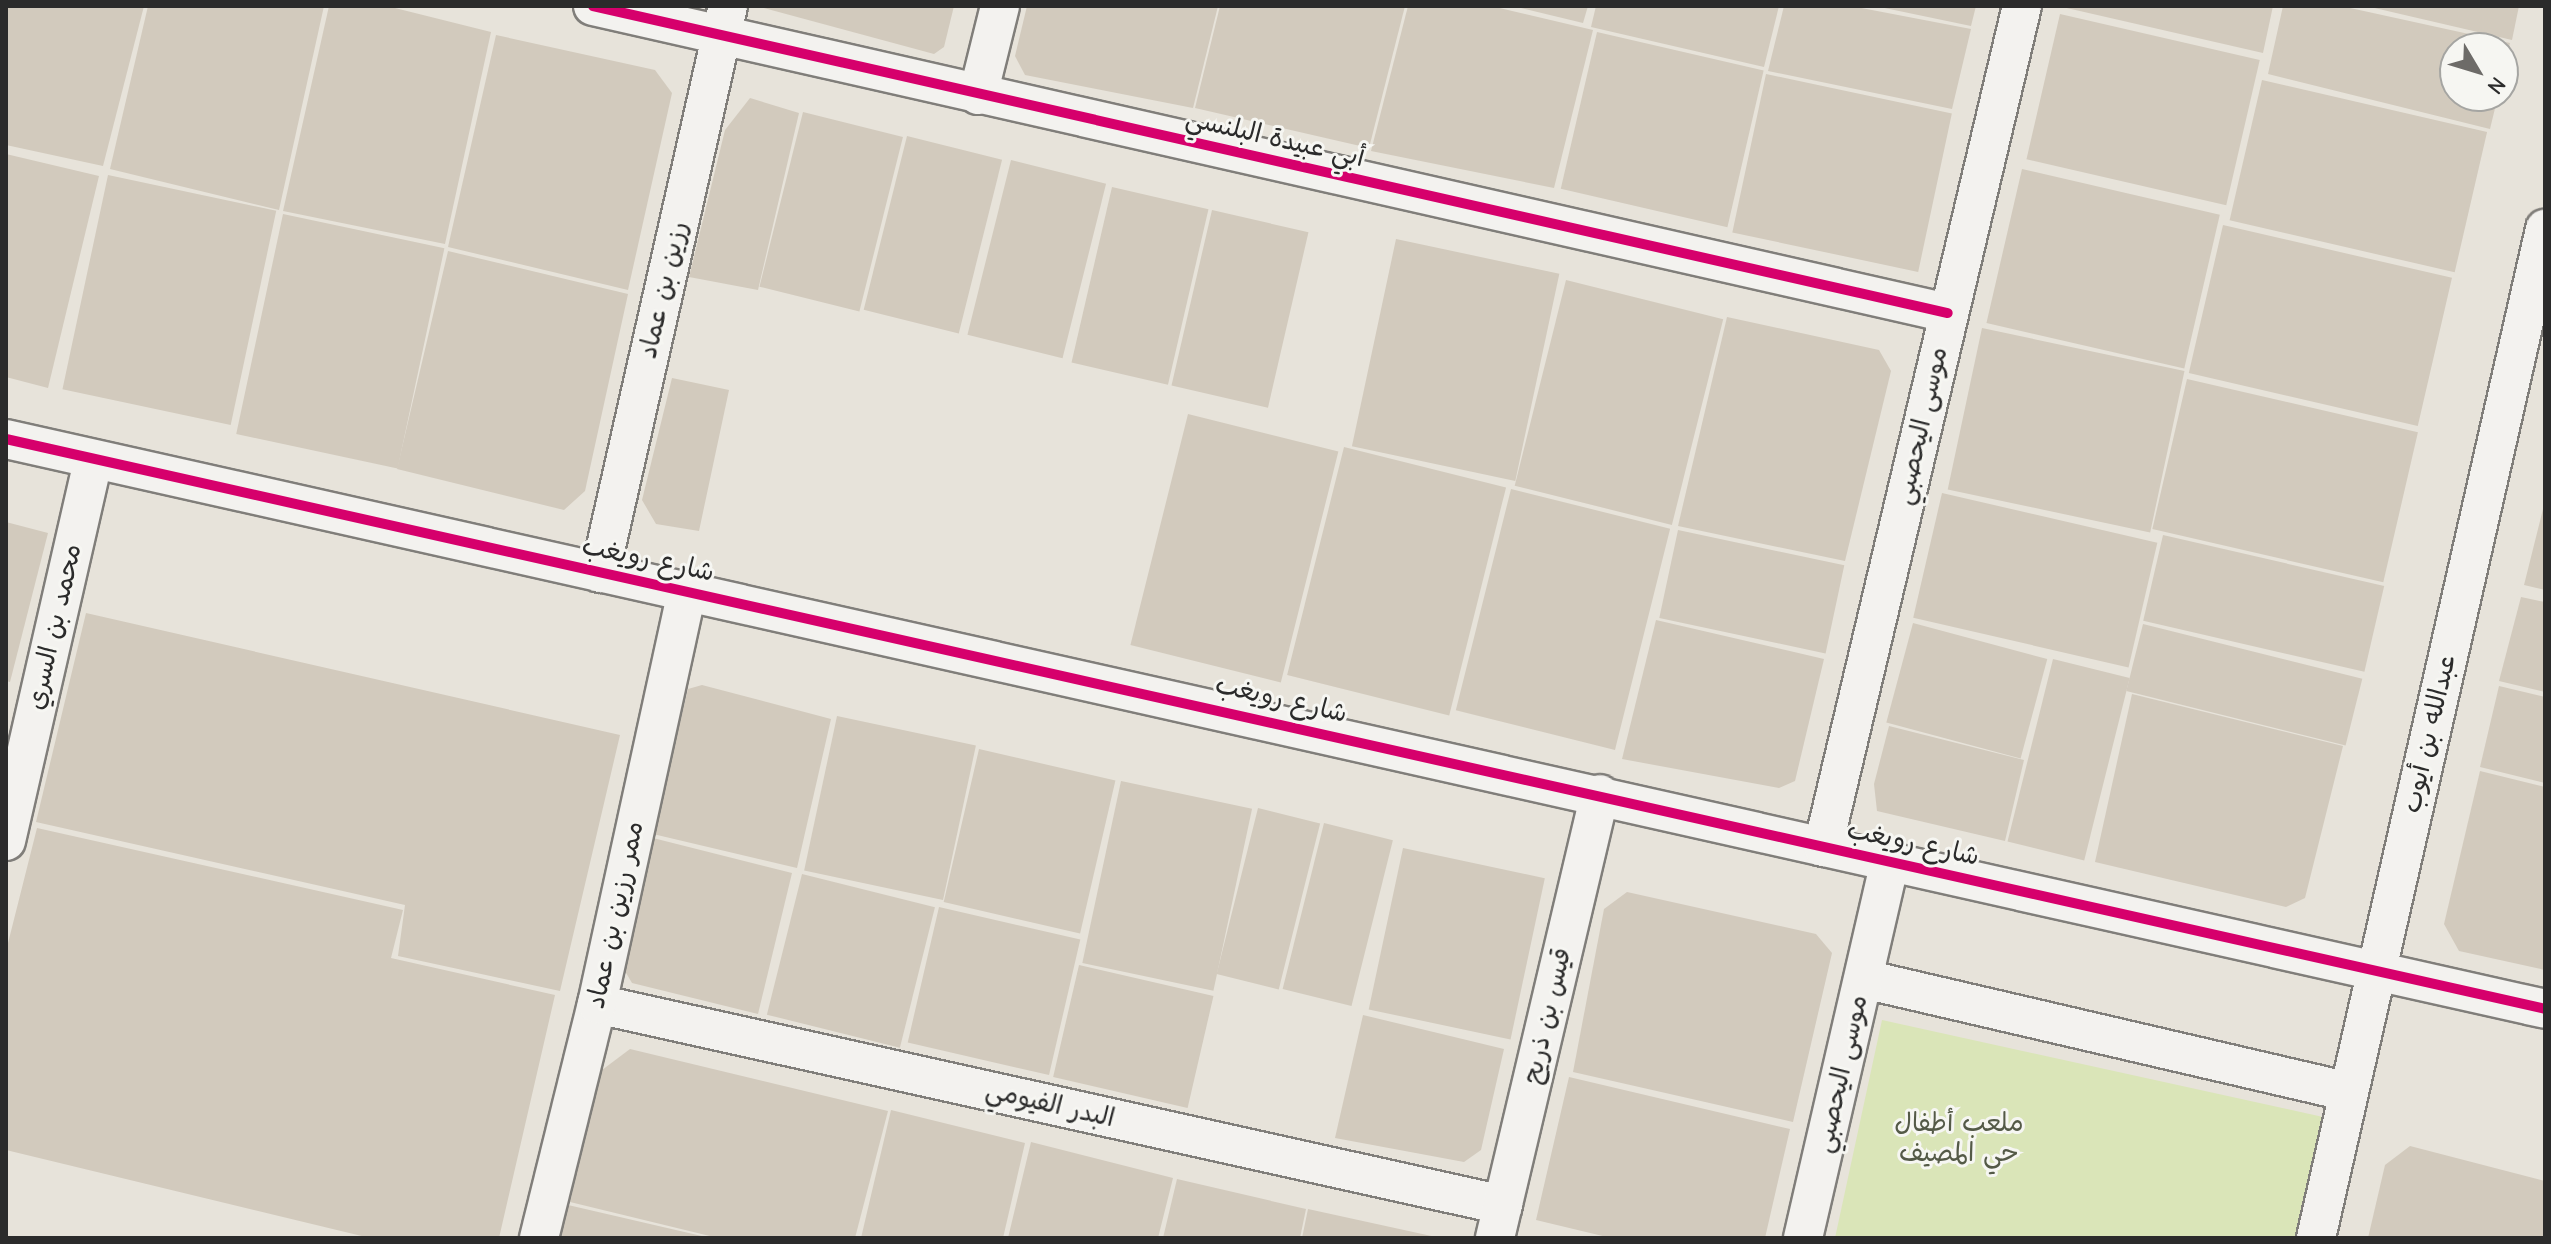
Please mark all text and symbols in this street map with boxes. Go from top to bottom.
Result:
north arrow [2439,32,2519,112]
text: N [2482,72,2511,99]
street label: أبي عبيدة البلنسي [1183,103,1367,175]
street label: رزين بن عماد [633,218,695,362]
street label: موسى اليحصبي [1889,344,1955,508]
street label: شارع رويغب [579,531,717,589]
street label: محمد بن السري [21,541,89,713]
street label: عبدالله بن أيوب [2397,652,2463,816]
street label: شارع رويغب [1212,670,1350,730]
street label: شارع رويغب [1844,815,1982,873]
street label: ممر رزين بن عماد [581,818,651,1012]
street label: قيس بن ذريح [1517,945,1579,1087]
street label: موسى اليحصبي [1809,992,1875,1156]
street label: البدر الفيومي [983,1075,1117,1135]
park label: ملعب أطفال حي المصيف [1894,1108,2024,1170]

